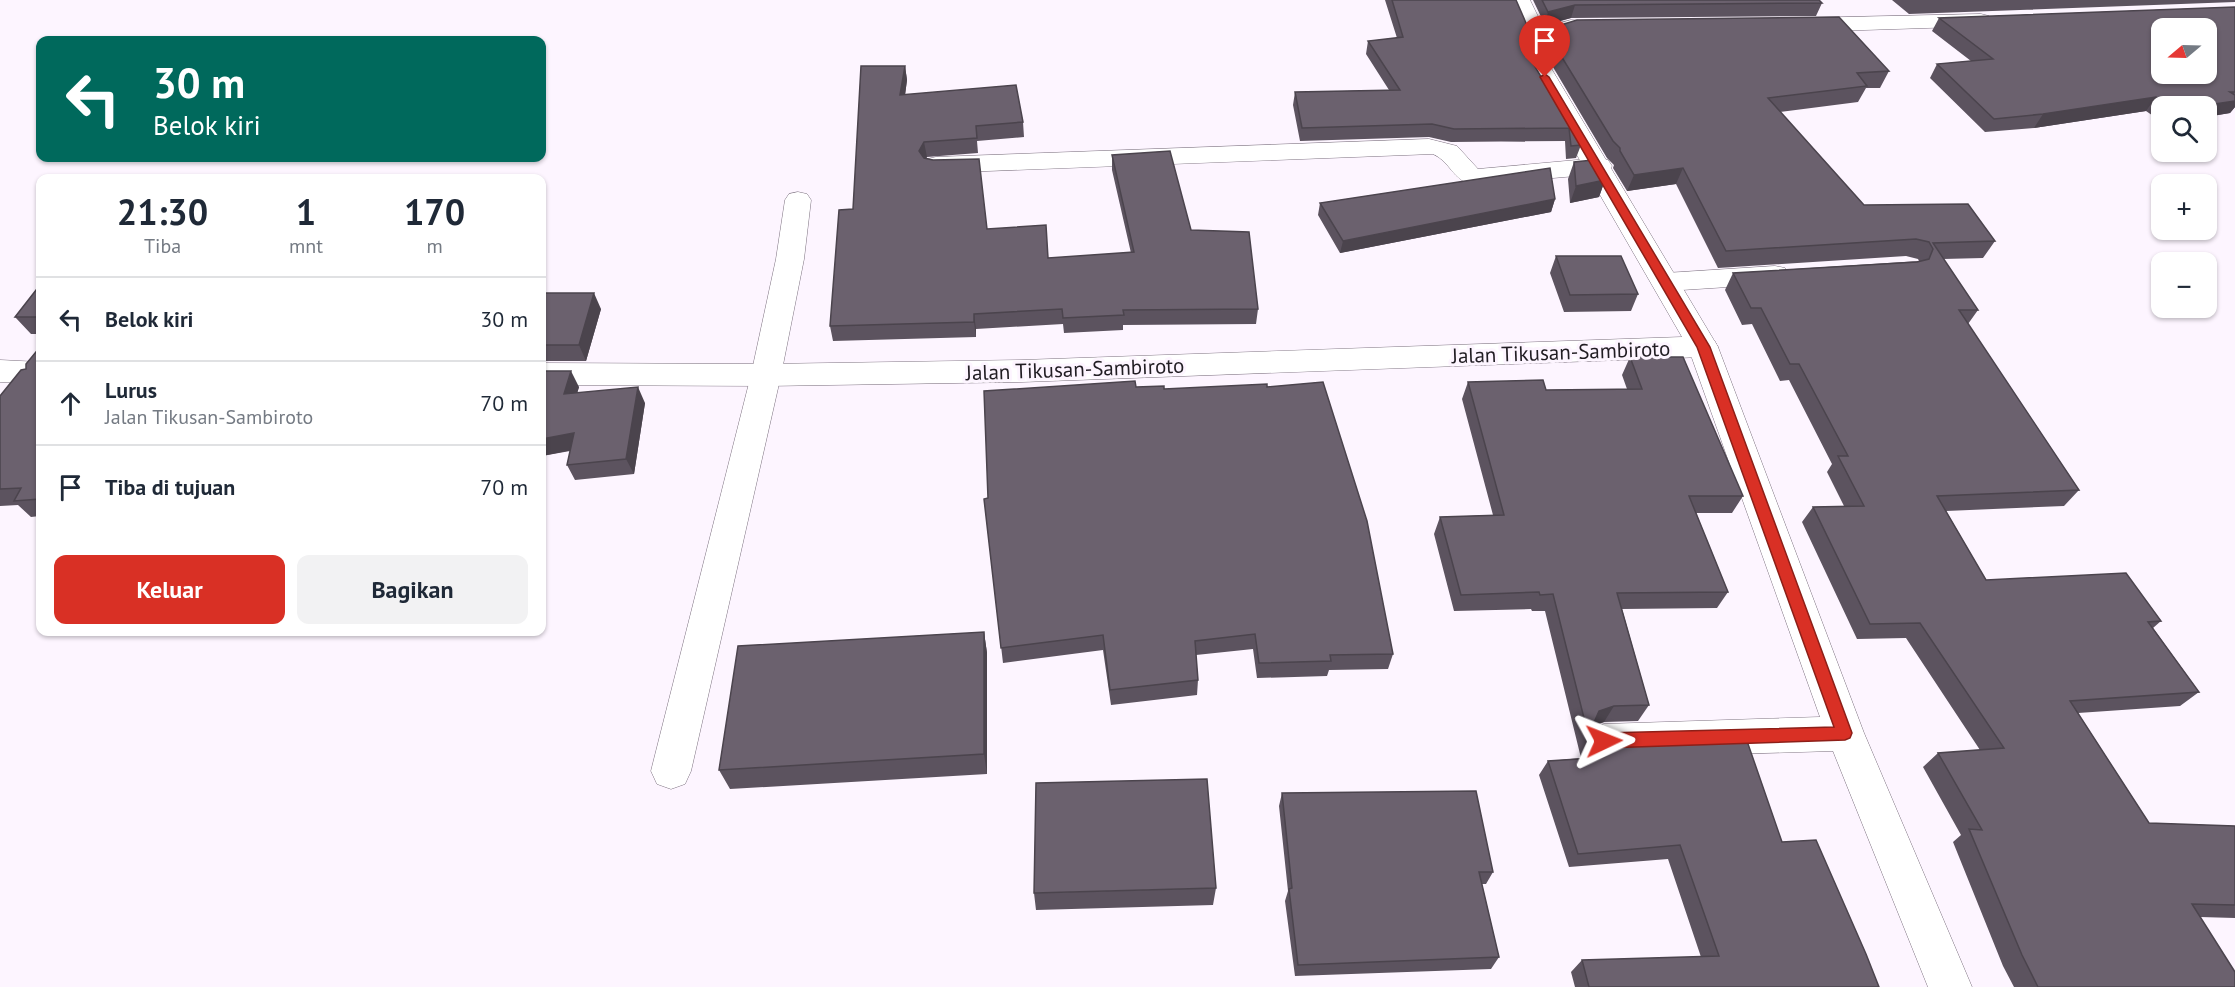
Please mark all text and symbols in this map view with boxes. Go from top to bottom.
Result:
pin [1519,15,1570,77]
north arrow [2151,18,2217,84]
map controls [2151,18,2217,318]
icon: arrive [1528,24,1561,57]
text: 30 m [153,55,245,110]
icon: left [54,60,132,138]
button: search [2151,96,2217,162]
text: Belok kiri [153,108,261,142]
button: + [2151,174,2217,240]
text: 21:30 [117,188,208,235]
text: 1 [296,188,316,235]
text: 170 [404,188,465,235]
text: Tiba [144,233,181,259]
text: mnt [289,233,323,259]
text: m [426,233,443,259]
button: − [2151,252,2217,318]
icon: left [54,303,87,336]
text: Belok kiri [105,305,194,333]
text: 30 m [480,305,528,333]
street label: Jalan Tikusan-Sambiroto [1450,335,1671,369]
street label: Jalan Tikusan-Sambiroto [964,352,1185,386]
text: Lurus [105,376,157,404]
icon: ahead [54,387,87,420]
text: 70 m [480,389,528,417]
text: Jalan Tikusan-Sambiroto [105,404,313,430]
icon: arrive [54,471,87,504]
text: Tiba di tujuan [105,473,235,501]
text: 70 m [480,473,528,501]
button: Keluar [54,555,285,624]
button: Bagikan [297,555,528,624]
position arrow [1572,709,1636,773]

